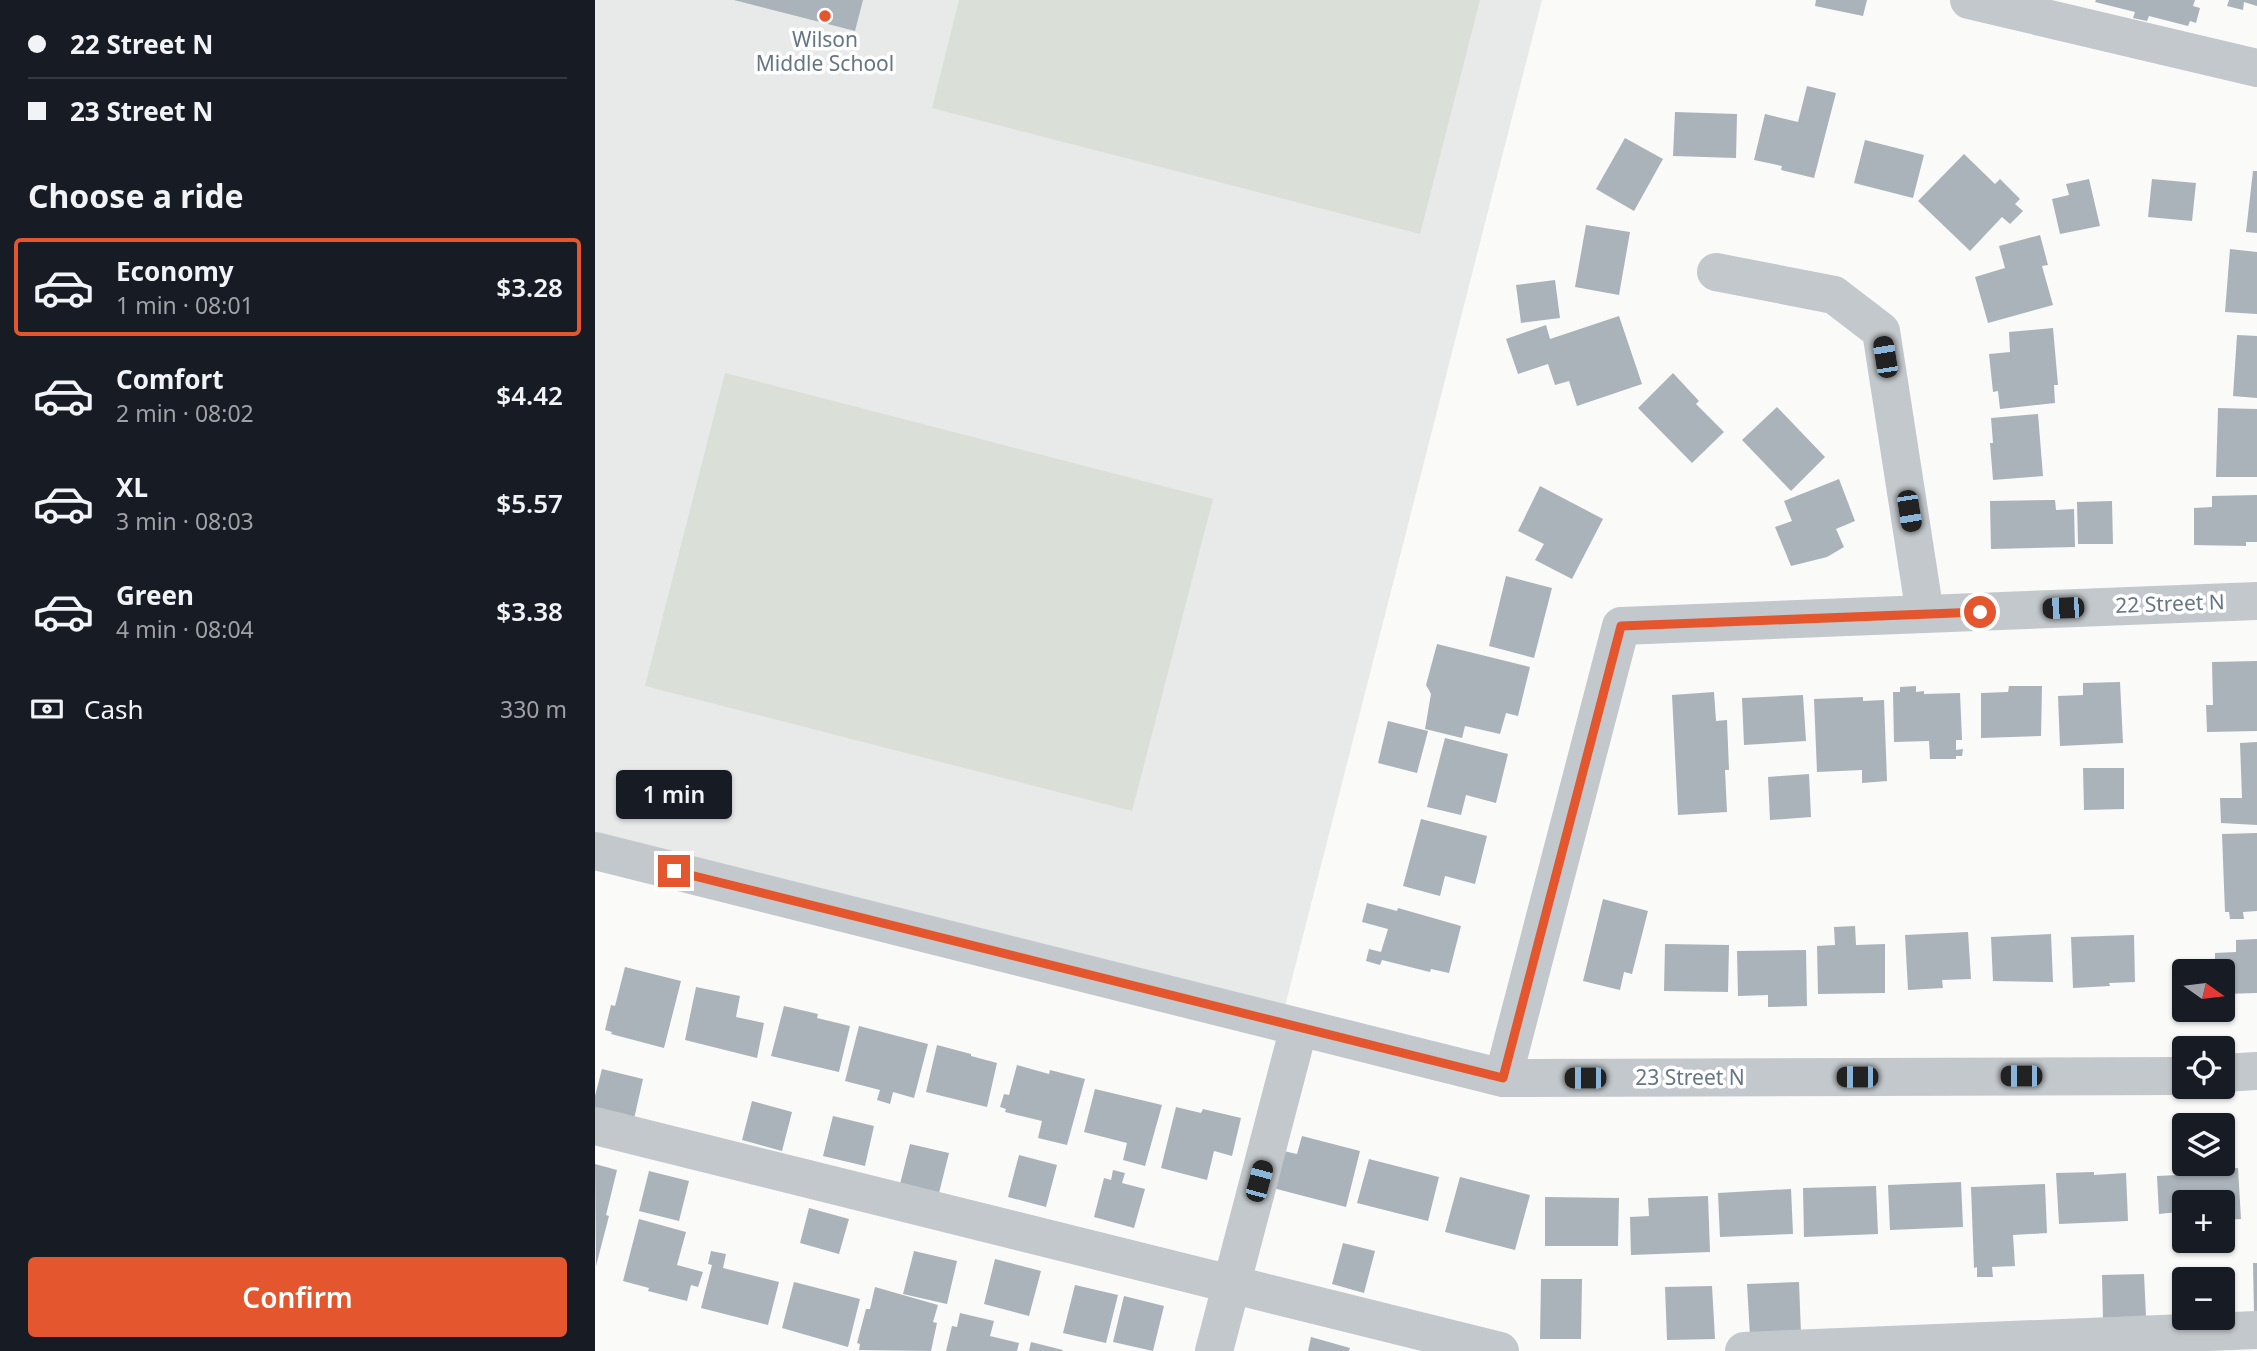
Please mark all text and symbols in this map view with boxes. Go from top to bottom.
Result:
marker: Wilson Middle School [817,8,833,24]
place label: Wilson Middle School [756,25,894,77]
text: 22 Street N [70,26,213,62]
text: 23 Street N [70,93,213,129]
text: Choose a ride [28,174,244,217]
text: Economy [116,253,234,289]
icon: car [32,256,95,319]
text: $3.28 [496,269,563,305]
text: 1 min · 08:01 [116,289,254,321]
car [1872,335,1899,379]
text: Comfort [116,361,224,397]
icon: car [32,364,95,427]
text: $4.42 [496,377,563,413]
text: 2 min · 08:02 [116,397,254,429]
text: XL [116,469,148,505]
icon: car [32,472,95,535]
text: $5.57 [496,485,563,521]
car [1896,489,1923,533]
text: 3 min · 08:03 [116,505,254,537]
text: Green [116,577,194,613]
icon: car [32,580,95,643]
street label: 22 Street N [2115,587,2225,619]
text: $3.38 [496,593,563,629]
route start [1964,596,1996,628]
car [2042,597,2085,619]
text: 4 min · 08:04 [116,613,254,645]
icon: cash [28,690,66,728]
text: Cash [84,691,144,727]
text: 330 m [500,693,567,725]
callout: 1 min [616,770,732,818]
text: 1 min [643,778,705,810]
route end [658,855,690,887]
north arrow [2172,959,2235,1022]
map controls [2172,959,2235,1330]
button: locate [2172,1036,2235,1099]
street label: 23 Street N [1635,1063,1745,1091]
car [2001,1066,2043,1087]
car [1837,1067,1879,1088]
car [1565,1068,1607,1089]
button: layers [2172,1113,2235,1176]
car [1244,1158,1275,1204]
button: + [2172,1190,2235,1253]
button: Confirm [28,1257,567,1337]
button: − [2172,1267,2235,1330]

